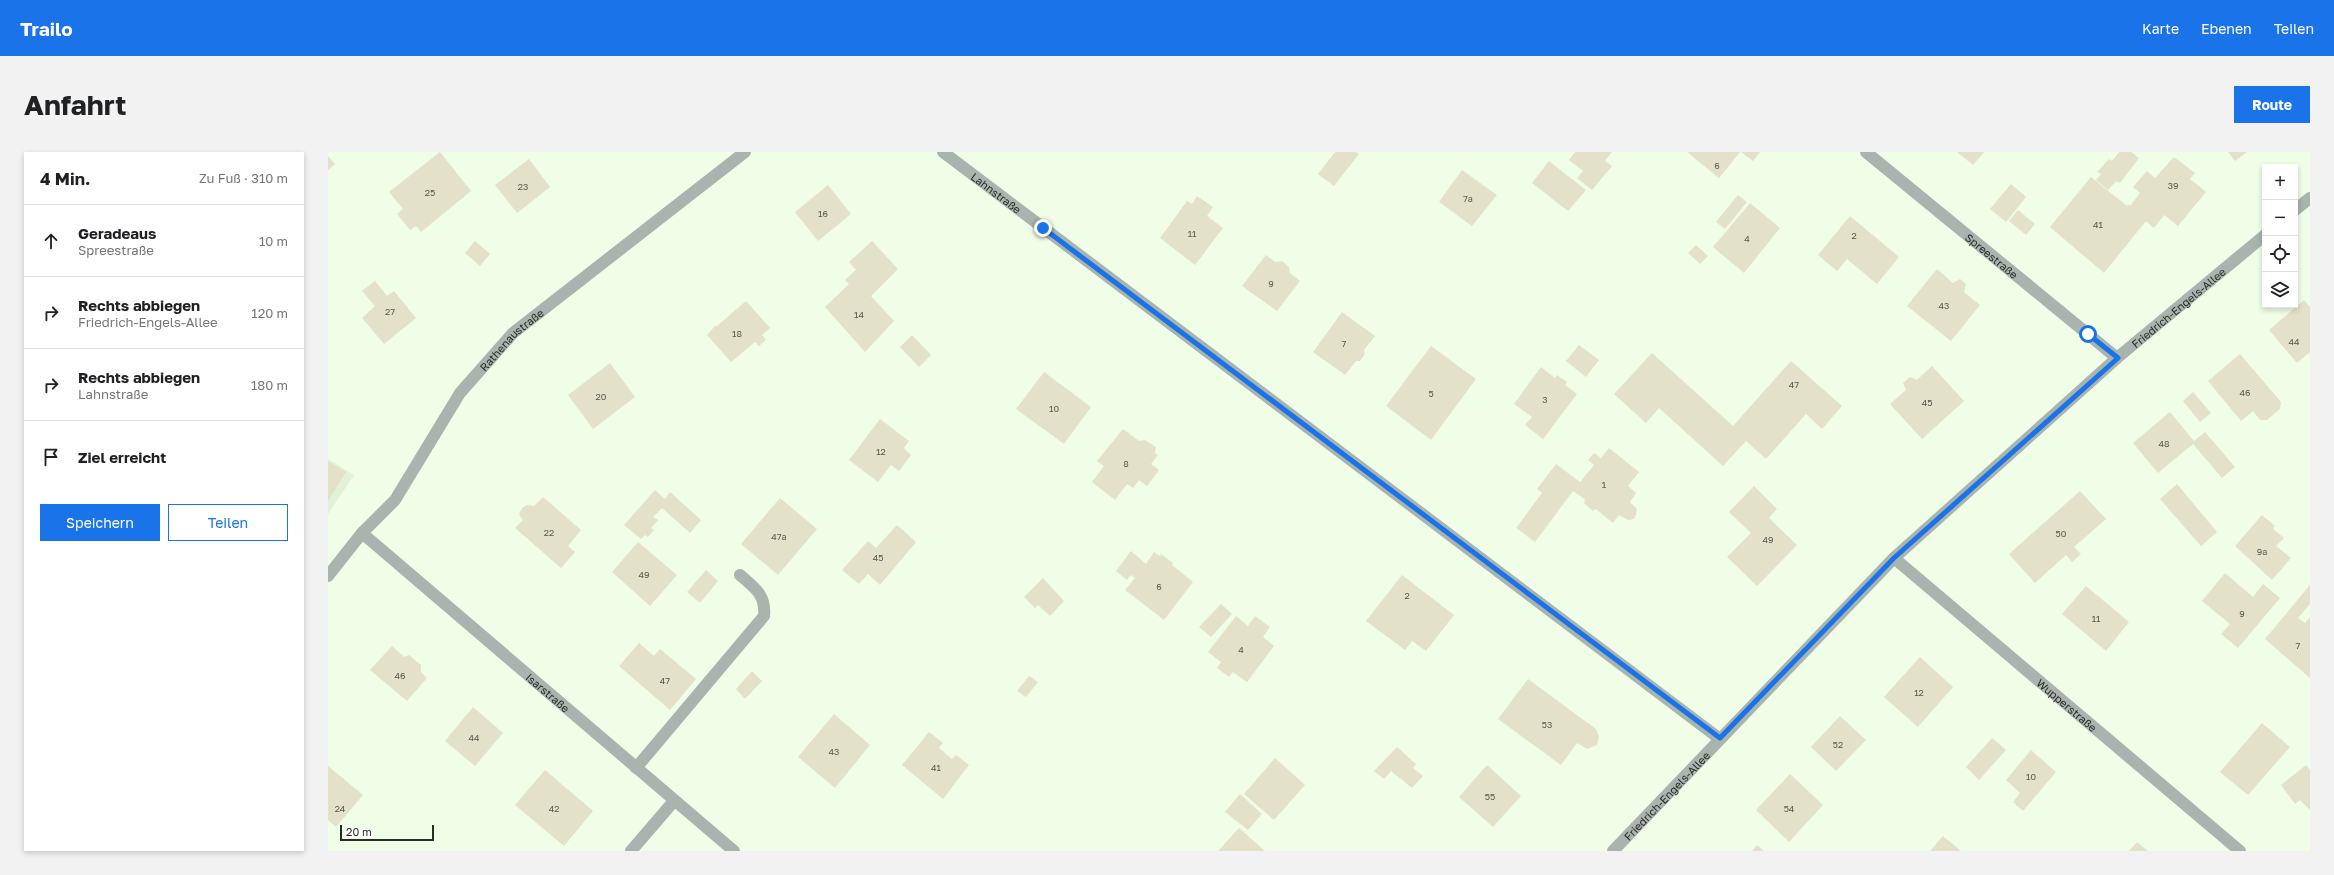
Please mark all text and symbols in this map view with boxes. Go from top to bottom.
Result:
text: Trailo [20,17,73,40]
text: Karte [2142,20,2179,37]
text: Ebenen [2201,20,2252,37]
text: Teilen [2274,20,2314,37]
button: Route [2234,86,2310,123]
text: Anfahrt [24,88,126,121]
house number: 6 [1714,160,1720,171]
map controls [2262,164,2298,308]
button: + [2262,164,2298,200]
text: 4 Min. [40,168,90,189]
street label: Lahnstraße [969,169,1024,216]
text: Zu Fuß · 310 m [199,170,288,186]
house number: 39 [2168,180,2178,191]
house number: 23 [518,181,528,192]
house number: 25 [425,187,435,198]
house number: 7a [1463,193,1473,204]
button: − [2262,200,2298,236]
house number: 16 [818,208,828,219]
route end [1034,219,1052,237]
house number: 41 [2093,219,2104,230]
text: Geradeaus [78,224,156,242]
house number: 11 [1188,228,1197,239]
icon: ahead [40,230,62,252]
house number: 2 [1851,230,1857,241]
street label: Spreestraße [1963,230,2021,281]
text: 10 m [259,233,288,249]
house number: 4 [1744,233,1750,244]
button: locate [2262,236,2298,272]
text: Spreestraße [78,242,154,258]
street label: Friedrich-Engels-Allee [2129,264,2228,350]
button: layers [2262,272,2298,308]
house number: 9 [1268,278,1274,289]
text: Rechts abbiegen [78,296,200,314]
house number: 43 [1939,300,1949,311]
icon: right [40,302,62,324]
text: 120 m [251,305,288,321]
house number: 27 [385,306,395,317]
street label: Rathenaustraße [476,306,546,373]
house number: 14 [854,309,864,320]
text: Friedrich-Engels-Allee [78,314,218,330]
route start [2079,325,2097,343]
house number: 18 [732,328,742,339]
house number: 44 [2289,336,2300,347]
house number: 7 [1342,338,1347,349]
text: Rechts abbiegen [78,368,200,386]
icon: right [40,374,62,396]
text: 180 m [251,377,288,393]
house number: 47 [1789,379,1799,390]
text: Lahnstraße [78,386,148,402]
house number: 46 [2240,387,2250,398]
house number: 5 [1428,388,1434,399]
house number: 20 [596,391,607,402]
house number: 3 [1542,394,1548,405]
house number: 45 [1922,397,1932,408]
house number: 10 [1049,403,1059,414]
house number: 48 [2159,438,2169,449]
icon: arrive [40,446,62,468]
house number: 12 [876,446,886,457]
text: Ziel erreicht [78,448,166,466]
house number: 8 [1123,458,1129,469]
house number: 1 [1602,479,1607,490]
button: Speichern [40,504,160,541]
button: Teilen [168,504,288,541]
house number: 22 [544,527,554,538]
house number: 50 [2056,528,2067,539]
house number: 47a [771,531,787,542]
house number: 49 [1763,534,1773,545]
house number: 9a [2257,546,2267,557]
house number: 45 [873,552,883,563]
house number: 49 [639,569,649,580]
house number: 6 [1156,581,1162,592]
house number: 2 [1404,590,1410,601]
house number: 9 [2239,608,2245,619]
house number: 11 [2092,613,2101,624]
house number: 7 [2296,640,2301,651]
house number: 4 [1238,644,1244,655]
house number: 46 [395,670,405,681]
street label: Isarstraße [524,670,573,714]
house number: 47 [660,675,670,686]
street label: Wupperstraße [2035,676,2100,734]
house number: 12 [1914,687,1924,698]
house number: 53 [1542,719,1552,730]
house number: 44 [469,732,480,743]
house number: 52 [1833,739,1843,750]
house number: 43 [829,746,839,757]
street label: Friedrich-Engels-Allee [1621,748,1712,843]
house number: 41 [931,762,942,773]
house number: 10 [2026,771,2036,782]
house number: 55 [1485,791,1495,802]
house number: 24 [335,803,346,814]
house number: 42 [549,803,559,814]
house number: 54 [1784,803,1795,814]
scale bar [340,823,434,842]
text: 20 m [346,825,372,838]

